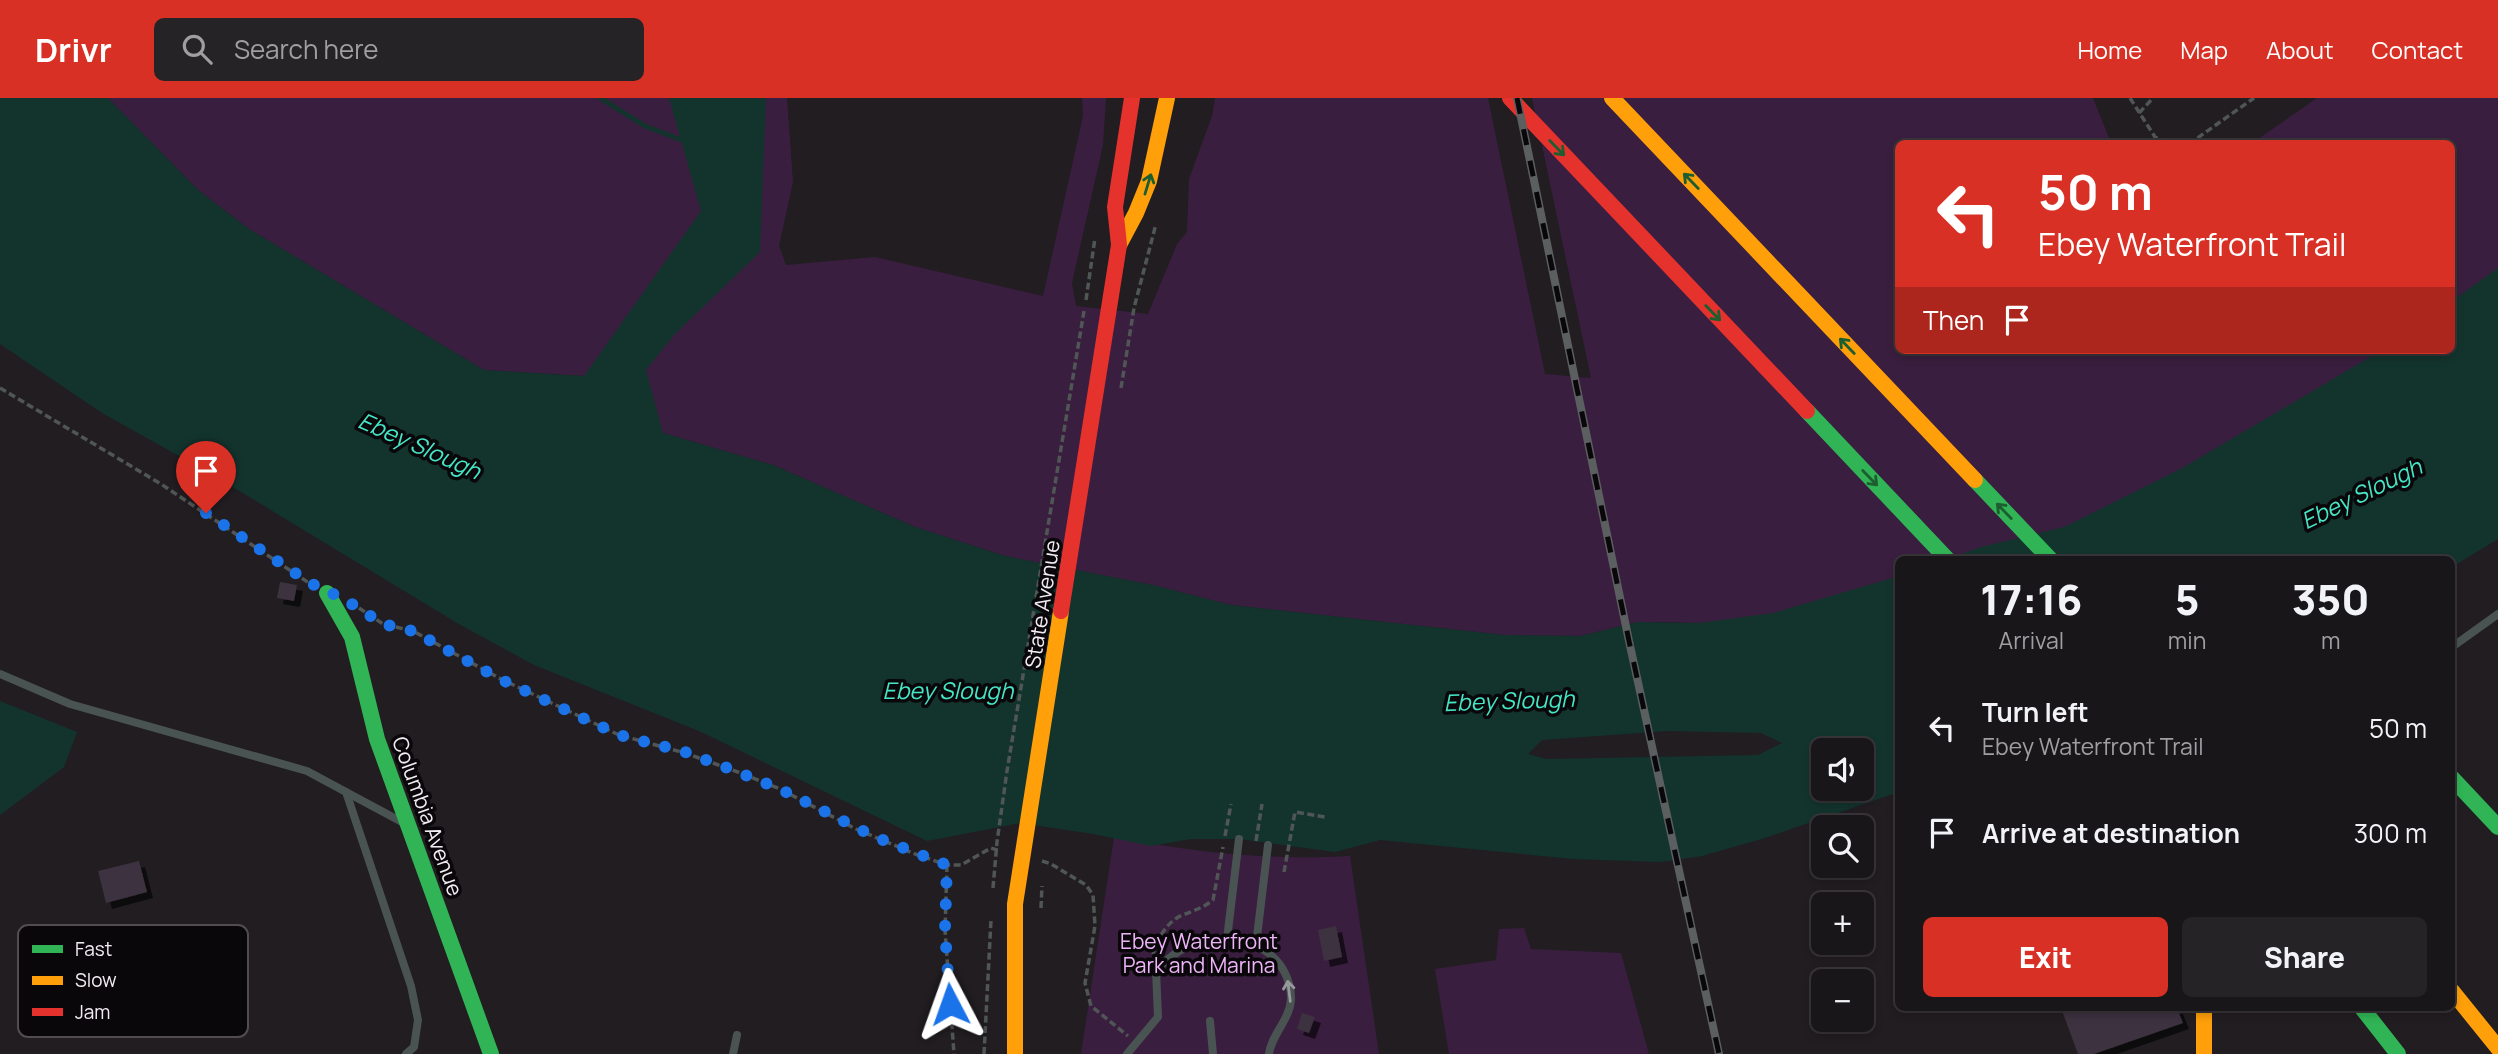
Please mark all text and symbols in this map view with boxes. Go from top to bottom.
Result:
search box [154,18,644,81]
text: Drivr [35,27,112,72]
icon: search [178,30,216,68]
text: Search here [234,31,378,67]
text: Home [2077,33,2142,66]
text: Map [2180,33,2228,66]
text: About [2266,33,2334,66]
text: Contact [2372,33,2463,66]
one-way arrow [1548,139,1565,156]
text: 50 m [2038,158,2153,225]
icon: left [1923,168,2014,259]
one-way arrow [1682,172,1699,189]
one-way arrow [1142,173,1155,195]
text: Ebey Waterfront Trail [2038,222,2346,266]
icon: arrive [1998,301,2036,339]
text: Then [1923,302,1984,338]
one-way arrow [1705,304,1722,321]
one-way arrow [1839,337,1856,354]
water label: Ebey Slough [354,404,487,487]
pin [176,441,236,513]
water label: Ebey Slough [2295,449,2428,536]
icon: arrive [187,452,225,490]
one-way arrow [1861,468,1878,486]
one-way arrow [1996,502,2013,520]
street label: State Avenue [1018,538,1066,670]
text: 17:16 [1980,570,2082,628]
text: 5 [2175,570,2199,628]
text: 350 [2292,570,2370,628]
text: Arrival [1999,624,2064,656]
text: min [2168,624,2206,656]
text: m [2321,624,2340,656]
water label: Ebey Slough [883,674,1015,706]
water label: Ebey Slough [1443,682,1576,718]
text: Turn left [1982,694,2089,730]
icon: left [1923,709,1961,747]
text: 50 m [2369,710,2427,746]
text: Ebey Waterfront Trail [1982,730,2204,762]
street label: Columbia Avenue [386,732,470,900]
map controls [1811,738,1874,1032]
button: sound [1811,738,1874,801]
icon: arrive [1923,814,1961,852]
button: search [1811,815,1874,878]
text: Arrive at destination [1982,815,2240,851]
text: 300 m [2354,815,2427,851]
button: + [1811,892,1874,955]
button: Exit [1923,917,2168,997]
button: Share [2182,917,2427,997]
legend [18,925,248,1037]
park label: Ebey Waterfront Park and Marina [1120,927,1278,979]
text: Fast [75,936,112,962]
text: Slow [75,967,117,993]
position arrow [913,967,987,1041]
button: − [1811,969,1874,1032]
one-way arrow [1282,980,1295,1003]
text: Jam [75,999,110,1025]

